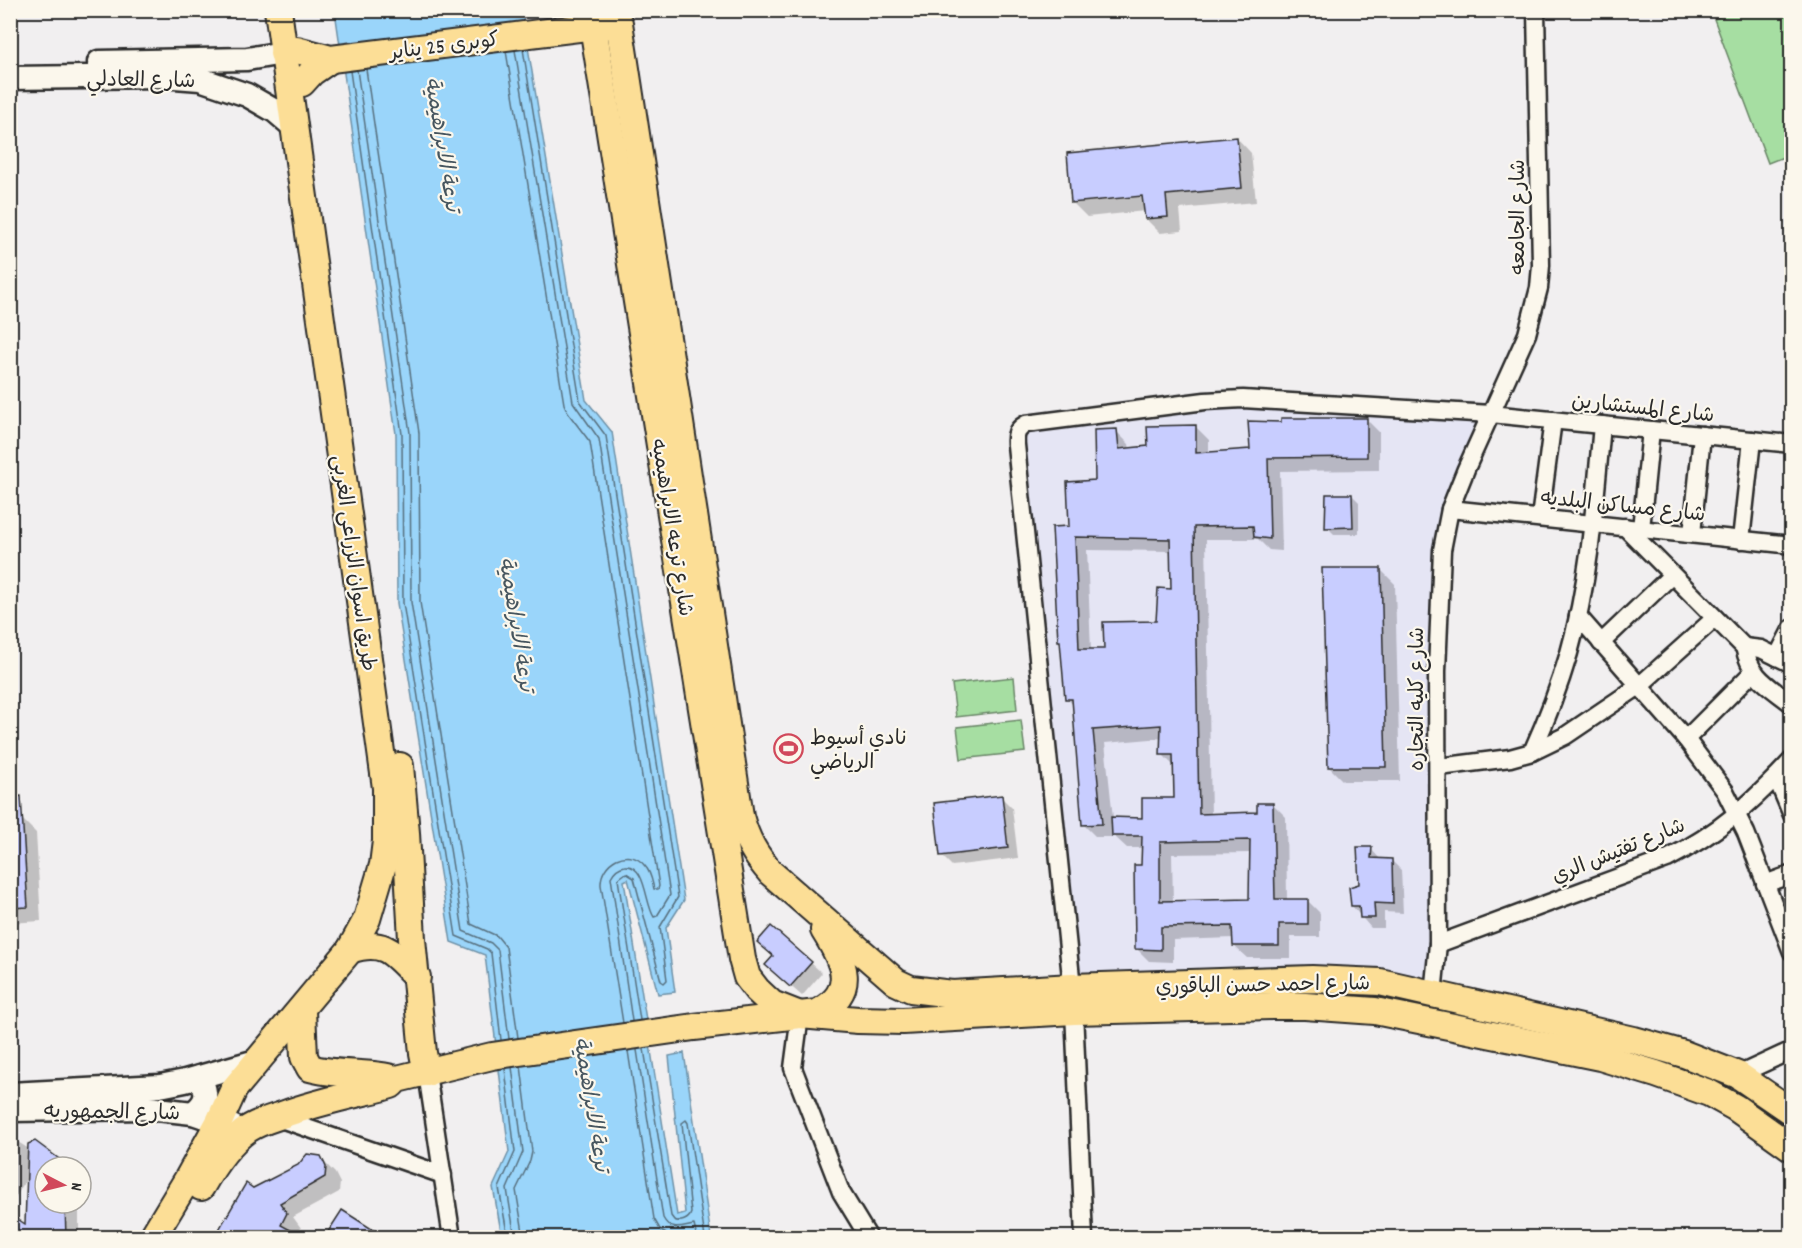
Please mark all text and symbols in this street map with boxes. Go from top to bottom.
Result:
street label: كوبرى 25 يناير [386,26,501,70]
street label: شارع العادلي [86,66,195,99]
water label: ترعة الابراهيمية [415,75,467,217]
street label: شارع الجامعه [1505,159,1535,275]
street label: شارع المستشارين [1570,388,1716,432]
street label: شارع ترعه الابراهيميه [641,436,699,619]
street label: طريق اسوان الزراعى الغربى [322,453,382,673]
street label: شارع مساكن البلديه [1539,484,1707,532]
water label: ترعة الابراهيمية [489,555,541,697]
street label: شارع كليه التجاره [1404,627,1434,771]
place label: نادي أسيوط الرياضي [810,725,907,780]
sports icon: نادي أسيوط الرياضي [773,733,805,765]
street label: شارع تفتيش الري [1548,812,1690,893]
street label: شارع احمد حسن الباقوري [1156,970,1371,1004]
water label: ترعة الابراهيمية [564,1035,616,1177]
street label: شارع الجمهوريه [44,1098,180,1130]
north arrow [33,1155,93,1215]
text: N [63,1181,87,1192]

